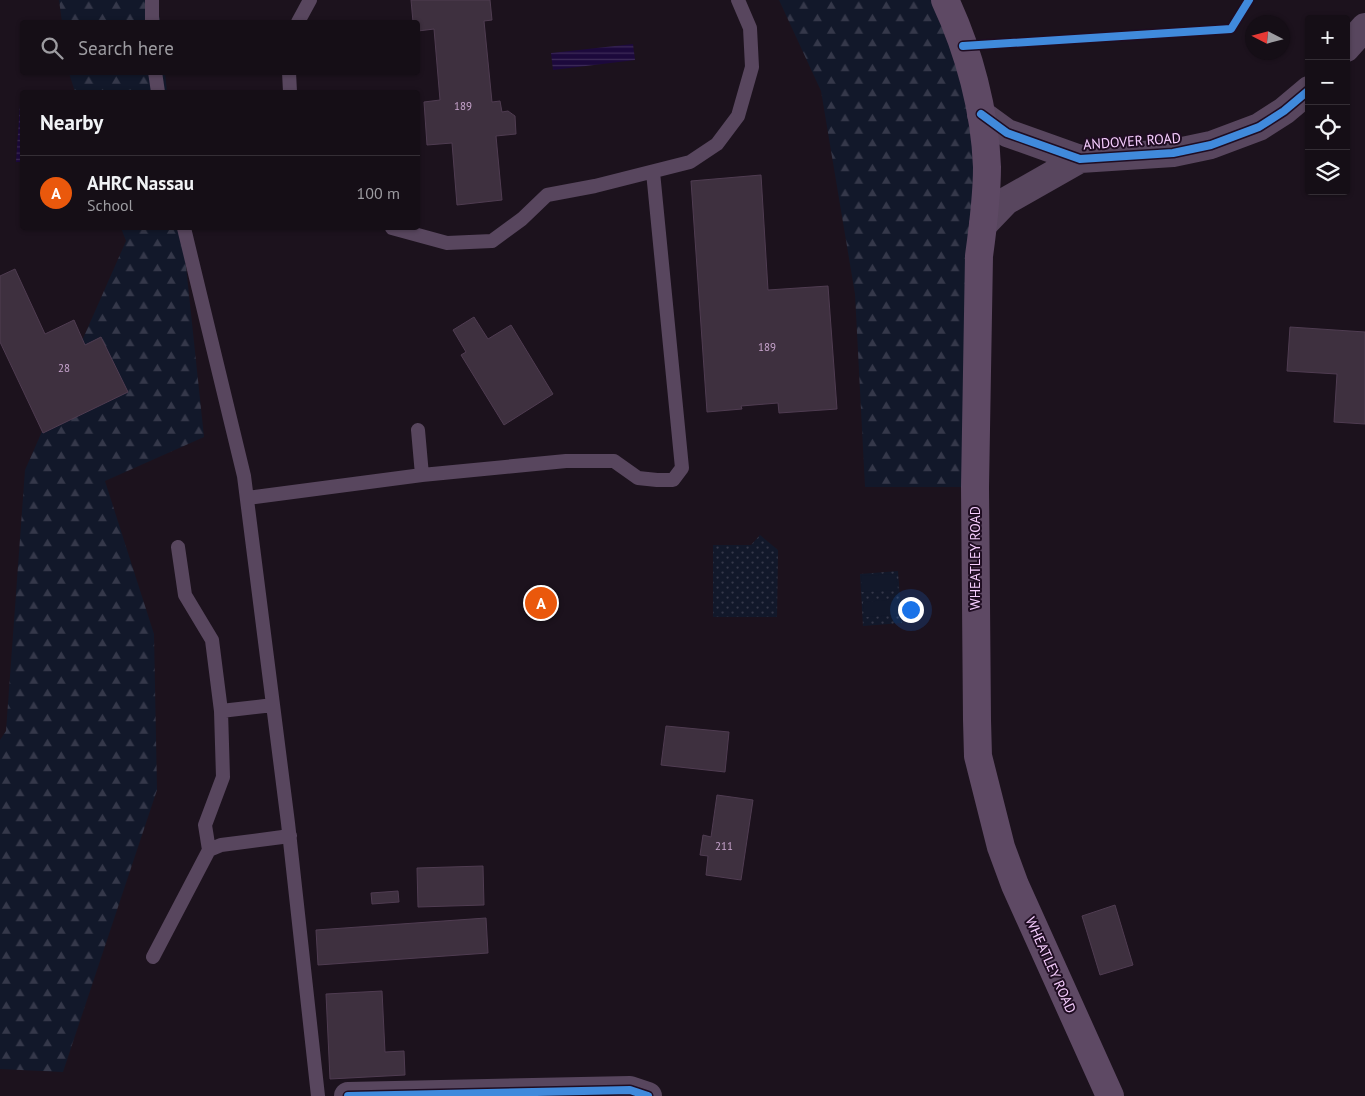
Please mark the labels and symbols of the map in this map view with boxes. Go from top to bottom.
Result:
north arrow [1245,15,1290,60]
house number: 189 [454,99,472,113]
street label: ANDOVER ROAD [1083,129,1181,153]
house number: 189 [758,340,776,354]
house number: 28 [58,361,70,375]
street label: WHEATLEY ROAD [966,506,984,610]
pin: A [525,584,557,622]
your location [898,597,924,623]
house number: 211 [715,839,733,853]
street label: WHEATLEY ROAD [1022,914,1080,1016]

